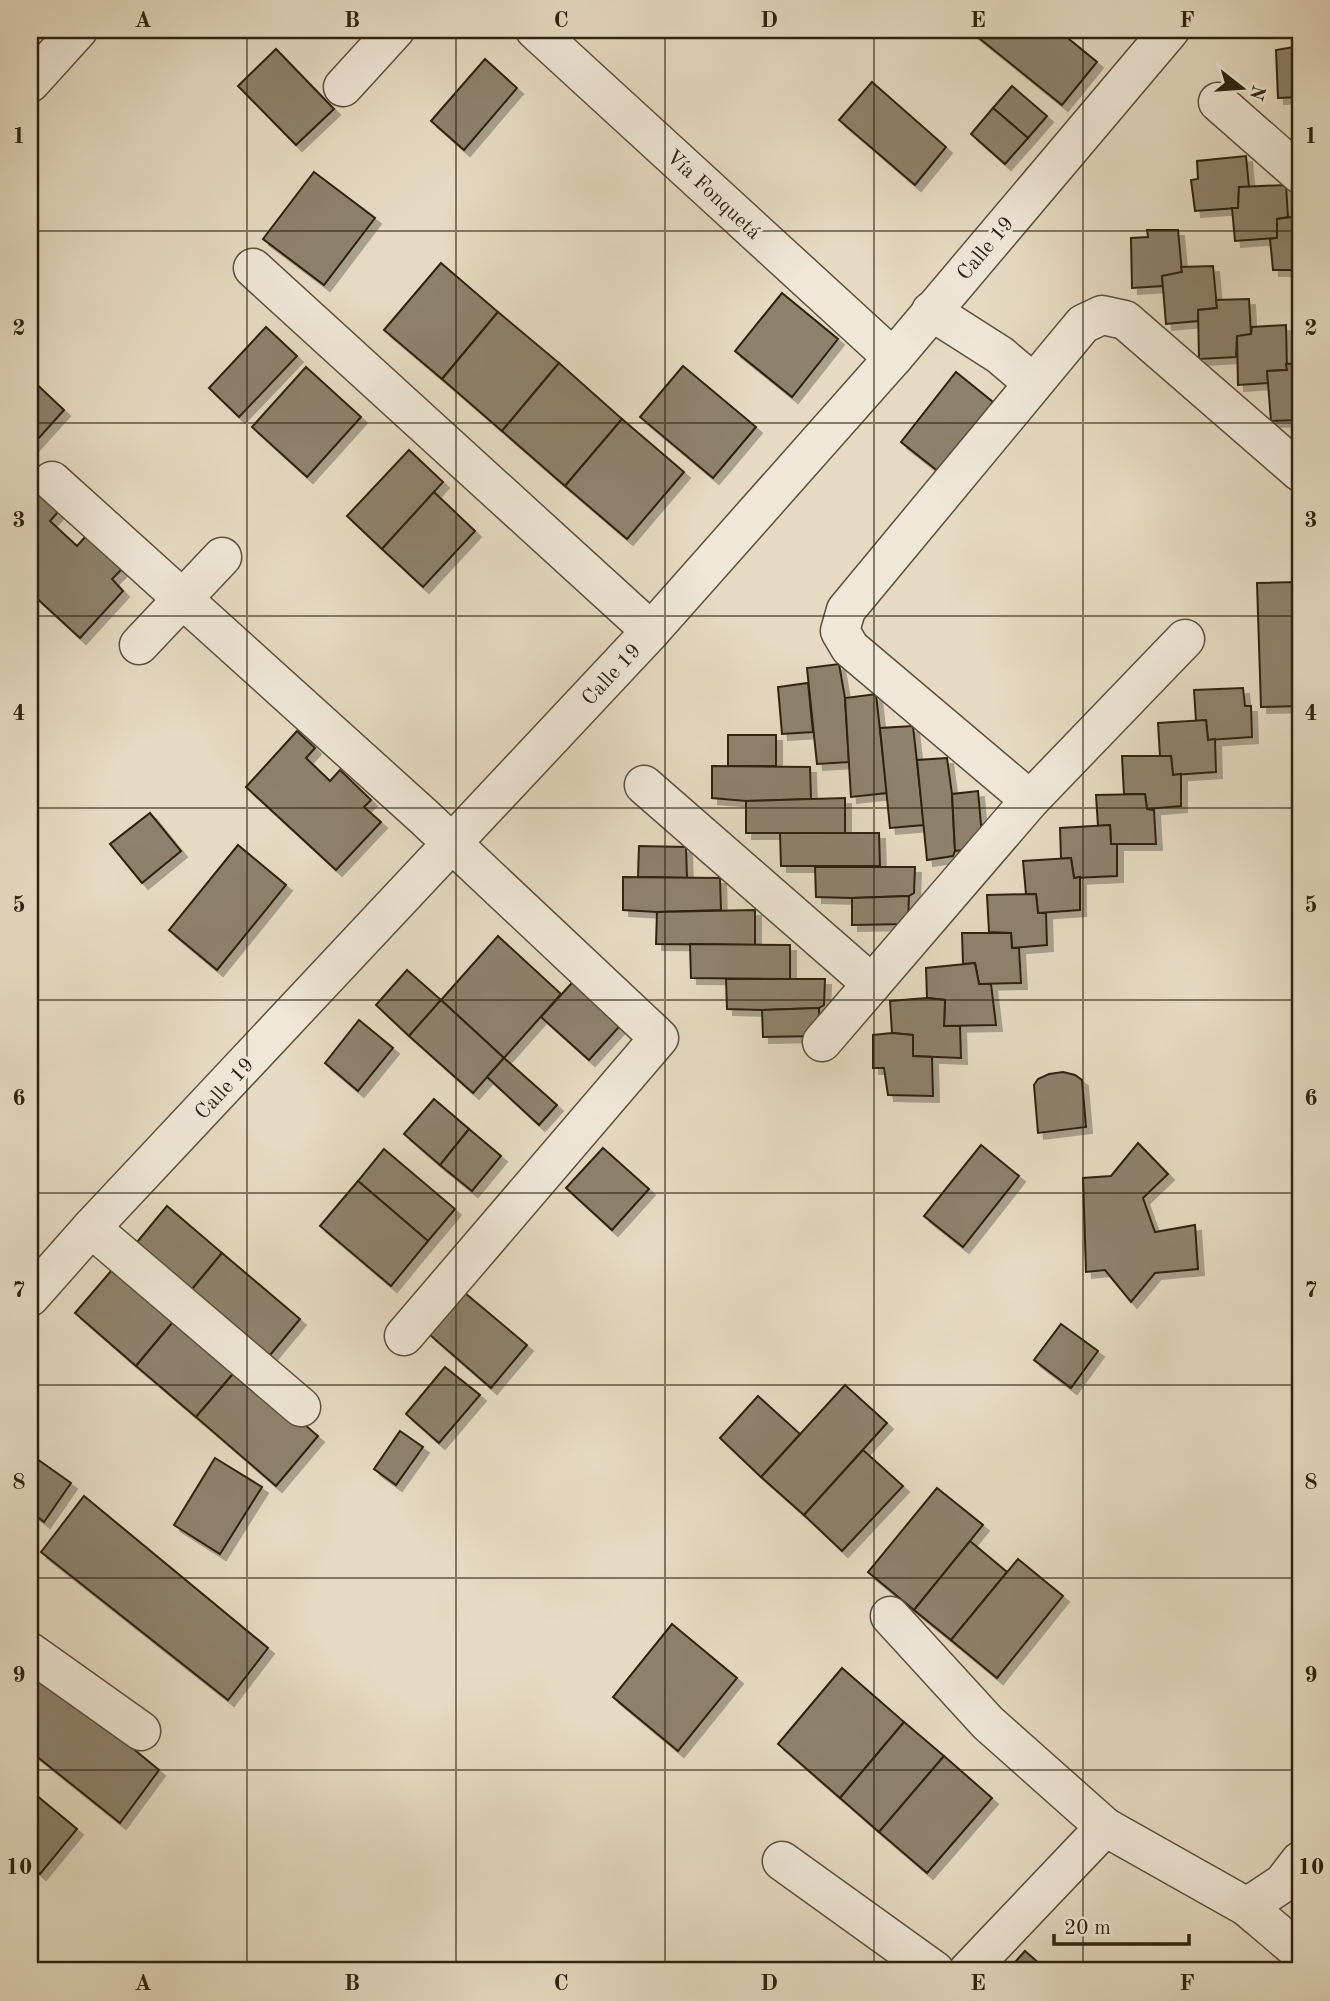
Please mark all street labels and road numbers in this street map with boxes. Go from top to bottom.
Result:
street label: Vía Fonquetá [662,146,764,244]
street label: Calle 19 [954,213,1019,285]
street label: Calle 19 [579,640,646,710]
street label: Calle 19 [192,1054,259,1124]

